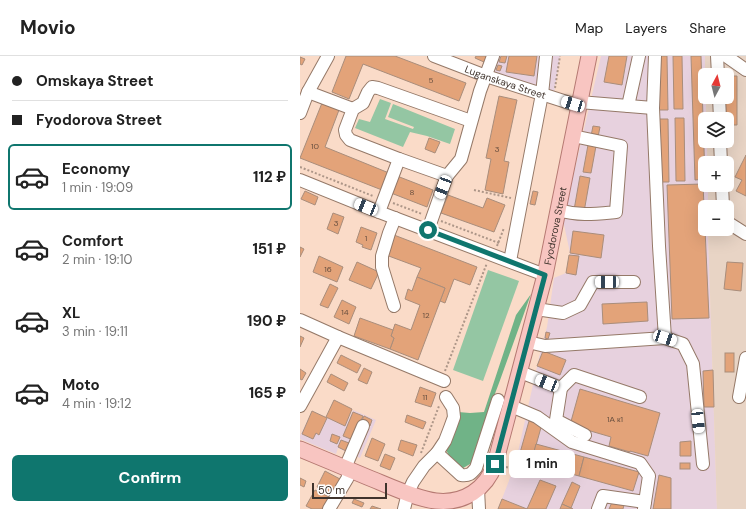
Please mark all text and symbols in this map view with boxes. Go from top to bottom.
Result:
text: Movio [20,15,76,40]
text: Map [575,19,603,37]
text: Layers [625,19,667,37]
text: Share [689,19,726,37]
street label: Luganskaya Street [463,62,548,101]
north arrow [698,68,734,104]
map controls [698,68,734,236]
text: Omskaya Street [36,71,154,91]
house number: 5 [429,75,434,85]
car [560,95,586,113]
text: Fyodorova Street [36,110,162,130]
button: layers [698,112,734,148]
house number: 10 [311,141,320,151]
house number: 3 [495,144,500,154]
button: + [698,156,734,192]
icon: car [14,159,50,195]
text: Economy [62,159,130,179]
text: 112 ₽ [253,167,286,187]
car [433,174,453,200]
text: 1 min · 19:09 [62,179,133,196]
street label: Fyodorova Street [541,186,569,266]
house number: 8 [410,187,415,197]
car [353,197,379,217]
button: − [698,200,734,236]
house number: 3 [334,218,339,228]
route start [419,221,437,239]
icon: car [14,231,50,267]
text: Comfort [62,231,123,251]
house number: 1 [365,233,367,243]
text: 151 ₽ [252,239,286,259]
text: 2 min · 19:10 [62,251,132,268]
house number: 16 [324,264,332,274]
car [595,276,619,288]
icon: car [14,303,50,339]
text: XL [62,303,80,323]
house number: 14 [341,307,349,317]
house number: 12 [422,310,430,320]
text: 190 ₽ [247,311,286,331]
text: 3 min · 19:11 [62,323,128,340]
car [652,329,678,347]
car [534,373,560,393]
icon: car [14,375,50,411]
text: Moto [62,375,100,395]
text: 165 ₽ [249,383,286,403]
house number: 11 [423,392,428,402]
text: 4 min · 19:12 [62,395,131,412]
car [691,408,705,434]
house number: 1А к1 [607,414,623,424]
callout: 1 min [509,450,575,478]
button: Confirm [12,455,288,501]
route end [486,455,504,473]
text: 1 min [526,455,558,472]
scale bar [312,481,387,500]
text: 50 m [318,483,345,497]

